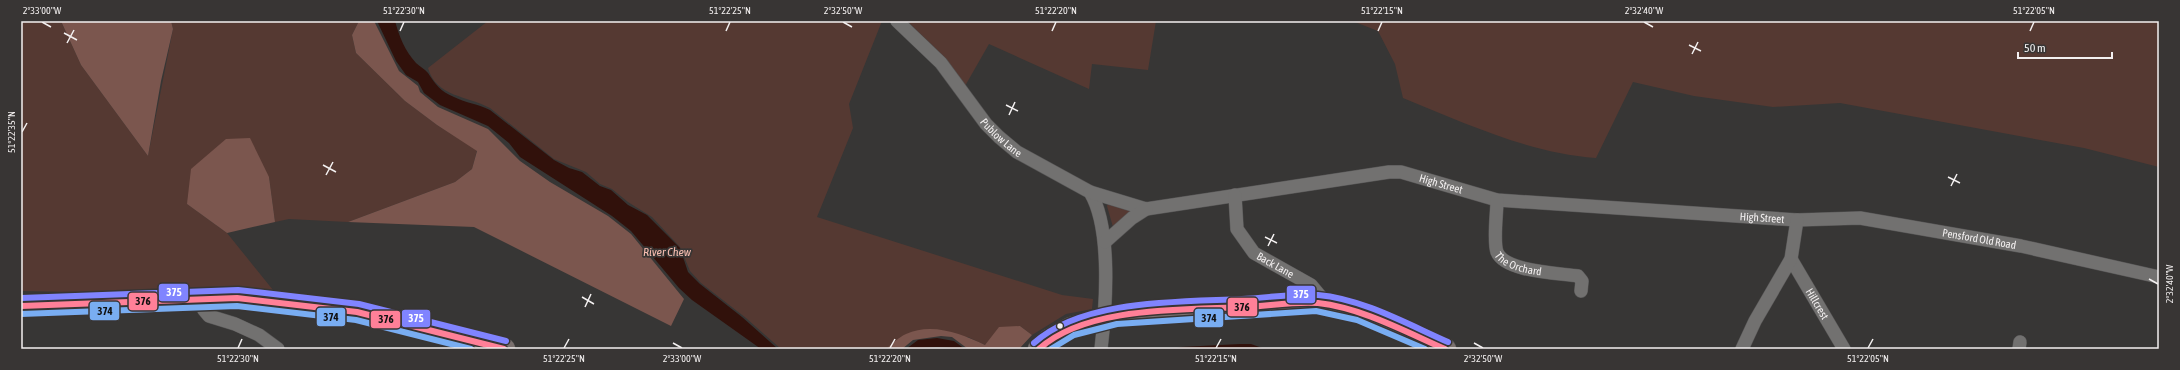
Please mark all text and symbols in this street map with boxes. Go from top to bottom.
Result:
text: 2°33'00"W [23,5,62,16]
text: 51°22'30"N [383,5,425,16]
text: 51°22'25"N [709,5,751,16]
text: 2°32'50"W [824,5,863,16]
text: 51°22'20"N [1035,5,1077,16]
text: 51°22'15"N [1361,5,1403,16]
text: 2°32'40"W [1625,5,1664,16]
text: 51°22'05"N [2013,5,2055,16]
scale bar [2018,34,2112,60]
text: 50 m [2024,41,2046,55]
text: 51°22'35"N [6,111,17,153]
street label: Publow Lane [978,116,1024,159]
street label: High Street [1418,172,1464,196]
street label: High Street [1739,210,1785,225]
street label: Pensford Old Road [1941,226,2017,251]
water label: River Chew [643,245,692,259]
street label: Back Lane [1255,250,1296,280]
street label: The Orchard [1492,250,1543,278]
text: 2°32'40"W [2164,264,2175,303]
line badge: 375 [158,283,189,302]
line badge: 375 [1286,285,1316,304]
text: 375 [166,286,182,298]
street label: Hillcrest [1804,286,1831,322]
text: 375 [1293,288,1309,300]
line badge: 376 [128,292,158,311]
text: 376 [135,295,151,307]
line badge: 376 [1227,297,1258,317]
line badge: 374 [89,301,120,321]
text: 376 [1234,301,1250,313]
text: 374 [97,305,113,317]
line badge: 374 [316,307,346,327]
line badge: 374 [1194,308,1224,328]
line badge: 375 [401,309,431,328]
line badge: 376 [370,310,401,329]
text: 374 [323,311,339,323]
text: 375 [408,312,424,324]
text: 374 [1201,312,1217,324]
text: 376 [378,313,394,325]
unlabelled marker [1055,321,1065,331]
text: 51°22'30"N [217,353,259,364]
text: 51°22'25"N [543,353,585,364]
text: 2°33'00"W [663,353,702,364]
text: 51°22'20"N [869,353,911,364]
text: 51°22'15"N [1195,353,1237,364]
text: 2°32'50"W [1464,353,1503,364]
text: 51°22'05"N [1847,353,1889,364]

